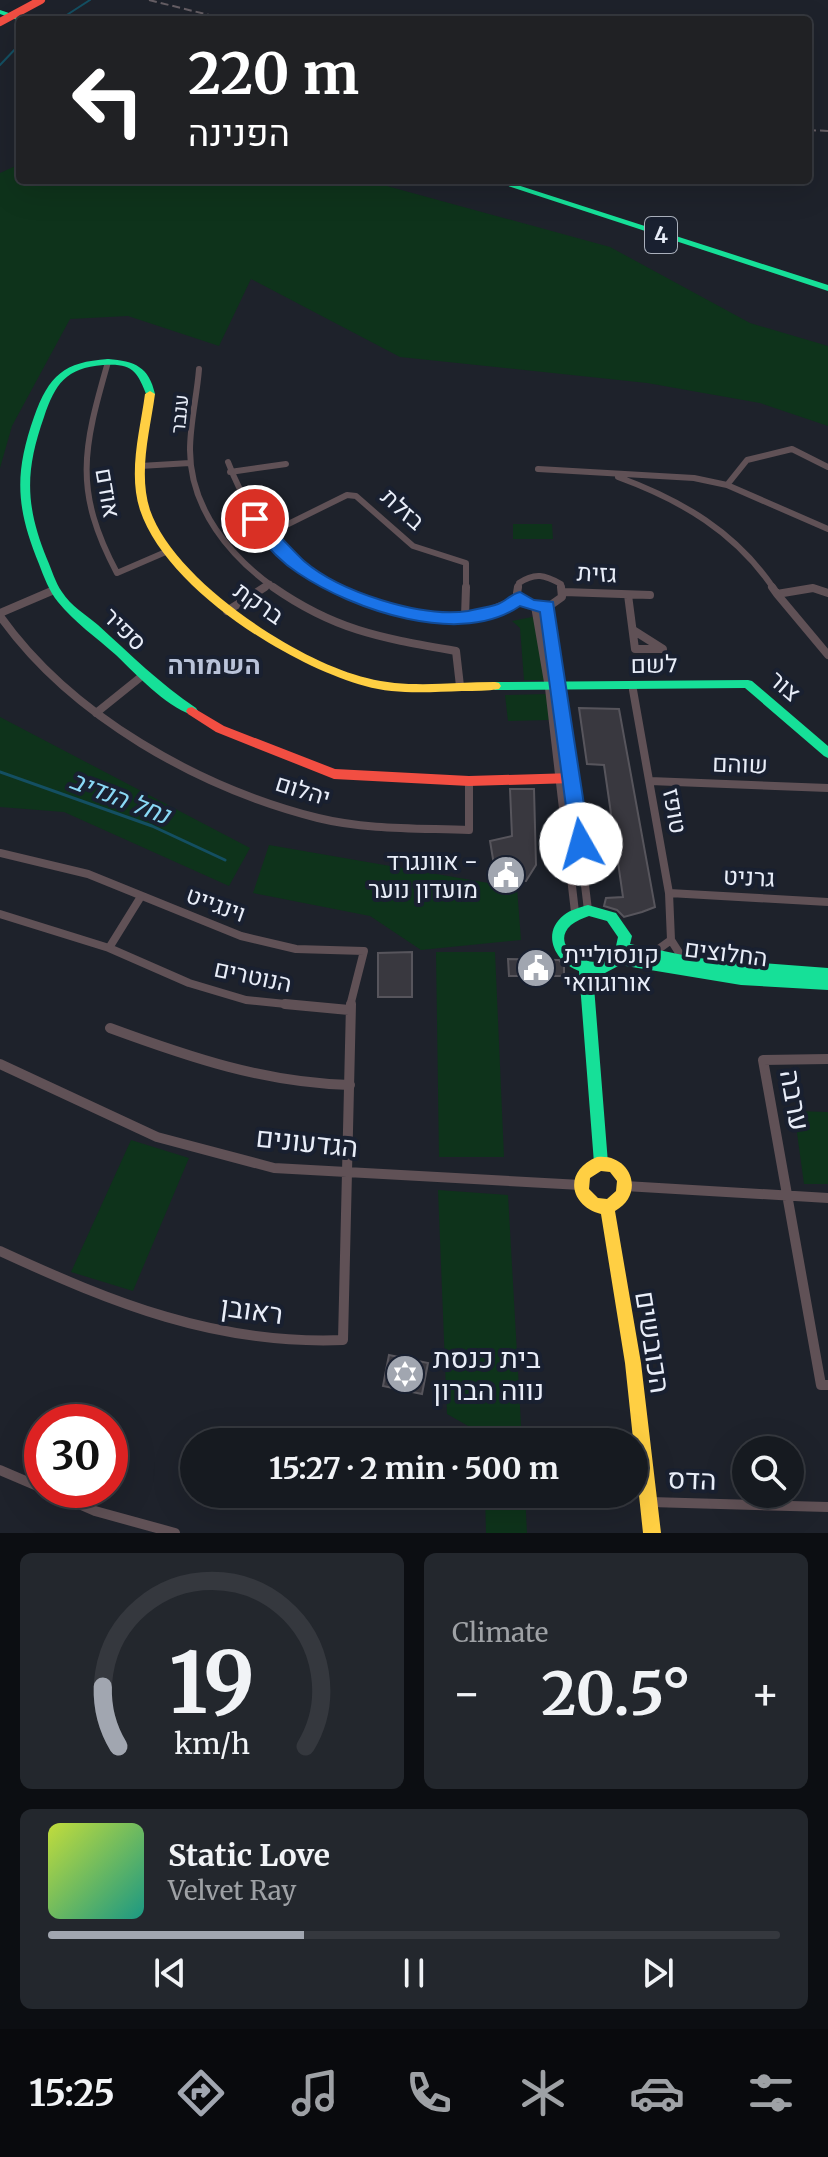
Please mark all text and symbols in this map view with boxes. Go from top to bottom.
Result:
text: 220 m [188,39,359,109]
icon: left [56,48,160,152]
text: הפנינה [188,111,290,156]
road number: 4 [645,217,677,253]
street label: ענבר [165,393,193,435]
street label: אודם [88,466,128,520]
street label: בזלת [375,481,432,537]
pin [221,485,289,553]
icon: arrive [233,497,277,541]
street label: גזית [576,556,618,590]
street label: ברקת [228,575,290,631]
street label: ספיר [96,601,154,657]
district label: השמורה [167,648,261,681]
street label: לשם [630,648,678,680]
street label: צור [763,664,807,708]
street label: שוהם [712,748,768,780]
water label: נחל הנדיב [66,763,176,832]
street label: יהלום [272,767,334,813]
street label: טופז [656,786,694,836]
position arrow [539,802,623,886]
place label: אוונגרד - מועדון נוער [368,846,478,905]
public building icon: אוונגרד - מועדון נוער [485,854,527,896]
street label: גרניט [722,860,776,894]
street label: וינגייט [182,879,250,929]
street label: החלוצים [683,933,769,973]
place label: קונסוליית אורוגוואי [564,939,659,998]
public building icon: קונסוליית אורוגוואי [515,947,557,989]
street label: הנוטרים [211,953,295,999]
street label: ערבה [772,1067,818,1133]
street label: הגדעונים [254,1119,360,1165]
street label: ראובן [218,1288,286,1332]
street label: הכובשים [627,1288,679,1396]
place label: בית כנסת נווה הברון [433,1340,544,1408]
synagogue icon: בית כנסת נווה הברון [384,1353,426,1395]
speed limit sign: 30 [24,1404,128,1508]
map controls [732,1436,804,1508]
button: search [732,1436,804,1508]
text: 15:27 · 2 min · 500 m [269,1449,559,1487]
street label: הדס [667,1460,717,1498]
text: Climate [452,1616,548,1649]
text: 19 [169,1631,255,1736]
text: 20.5° [541,1656,691,1731]
text: − [452,1666,481,1721]
text: + [751,1666,780,1721]
text: km/h [174,1726,250,1762]
text: Static Love [168,1836,330,1874]
text: Velvet Ray [168,1874,296,1907]
icon: previous [148,1951,192,1995]
icon: pause [392,1951,436,1995]
icon: next [636,1951,680,1995]
icon: directions [173,2065,229,2121]
icon: music [287,2065,343,2121]
icon: phone [401,2065,457,2121]
icon: climate [515,2065,571,2121]
icon: car [629,2065,685,2121]
icon: filters [743,2065,799,2121]
text: 15:25 [29,2071,115,2116]

